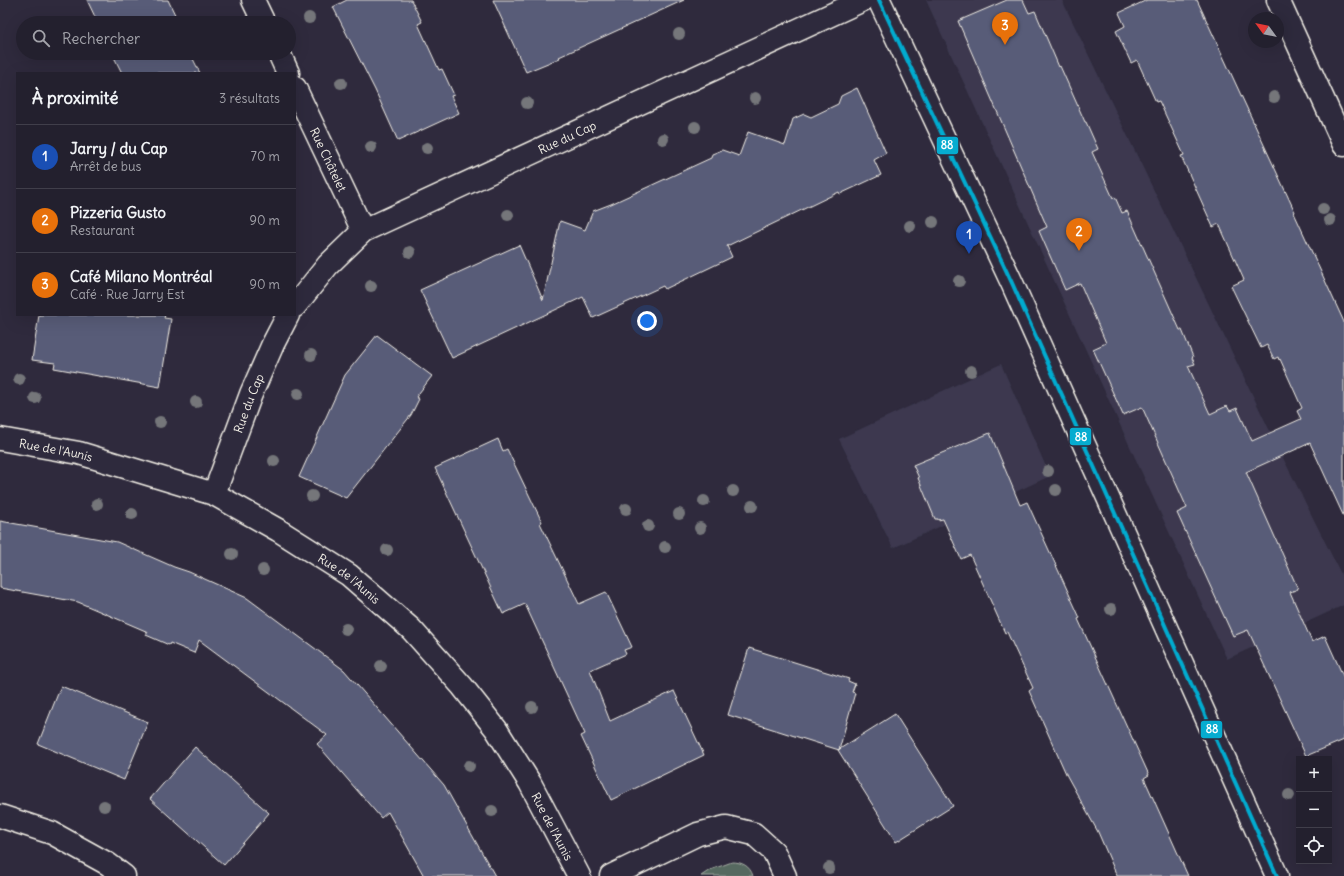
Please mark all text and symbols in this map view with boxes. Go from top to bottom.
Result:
pin: 3 [992,12,1018,45]
north arrow [1248,12,1284,48]
search box [16,16,296,60]
icon: search [30,27,52,49]
text: Rechercher [62,29,140,48]
text: À proximité [32,87,118,109]
text: 3 résultats [219,90,280,107]
street label: Rue du Cap [535,117,598,157]
street label: Rue Châtelet [307,125,351,194]
line badge: 88 [936,136,959,155]
text: 88 [941,138,953,152]
text: Jarry / du Cap [70,139,168,158]
text: 1 [42,148,48,165]
text: 70 m [251,148,280,165]
text: Arrêt de bus [70,158,141,175]
text: Pizzeria Gusto [70,203,166,222]
text: 2 [41,212,49,229]
text: 90 m [249,212,280,229]
pin: 2 [1066,218,1092,251]
pin: 1 [956,221,982,254]
text: Restaurant [70,222,135,239]
text: Café Milano Montréal [70,267,212,286]
text: 3 [41,276,49,293]
text: 90 m [249,276,280,293]
text: Café · Rue Jarry Est [70,286,185,303]
your location [637,311,657,331]
street label: Rue du Cap [230,371,267,435]
line badge: 88 [1069,427,1092,446]
text: 88 [1075,430,1087,444]
street label: Rue de l'Aunis [18,435,95,464]
street label: Rue de l'Aunis [315,550,384,607]
line badge: 88 [1200,720,1223,739]
text: 88 [1206,722,1218,736]
map controls [1296,756,1332,864]
button: + [1296,756,1332,792]
street label: Rue de l'Aunis [529,790,577,863]
button: − [1296,792,1332,828]
button: locate [1296,828,1332,864]

